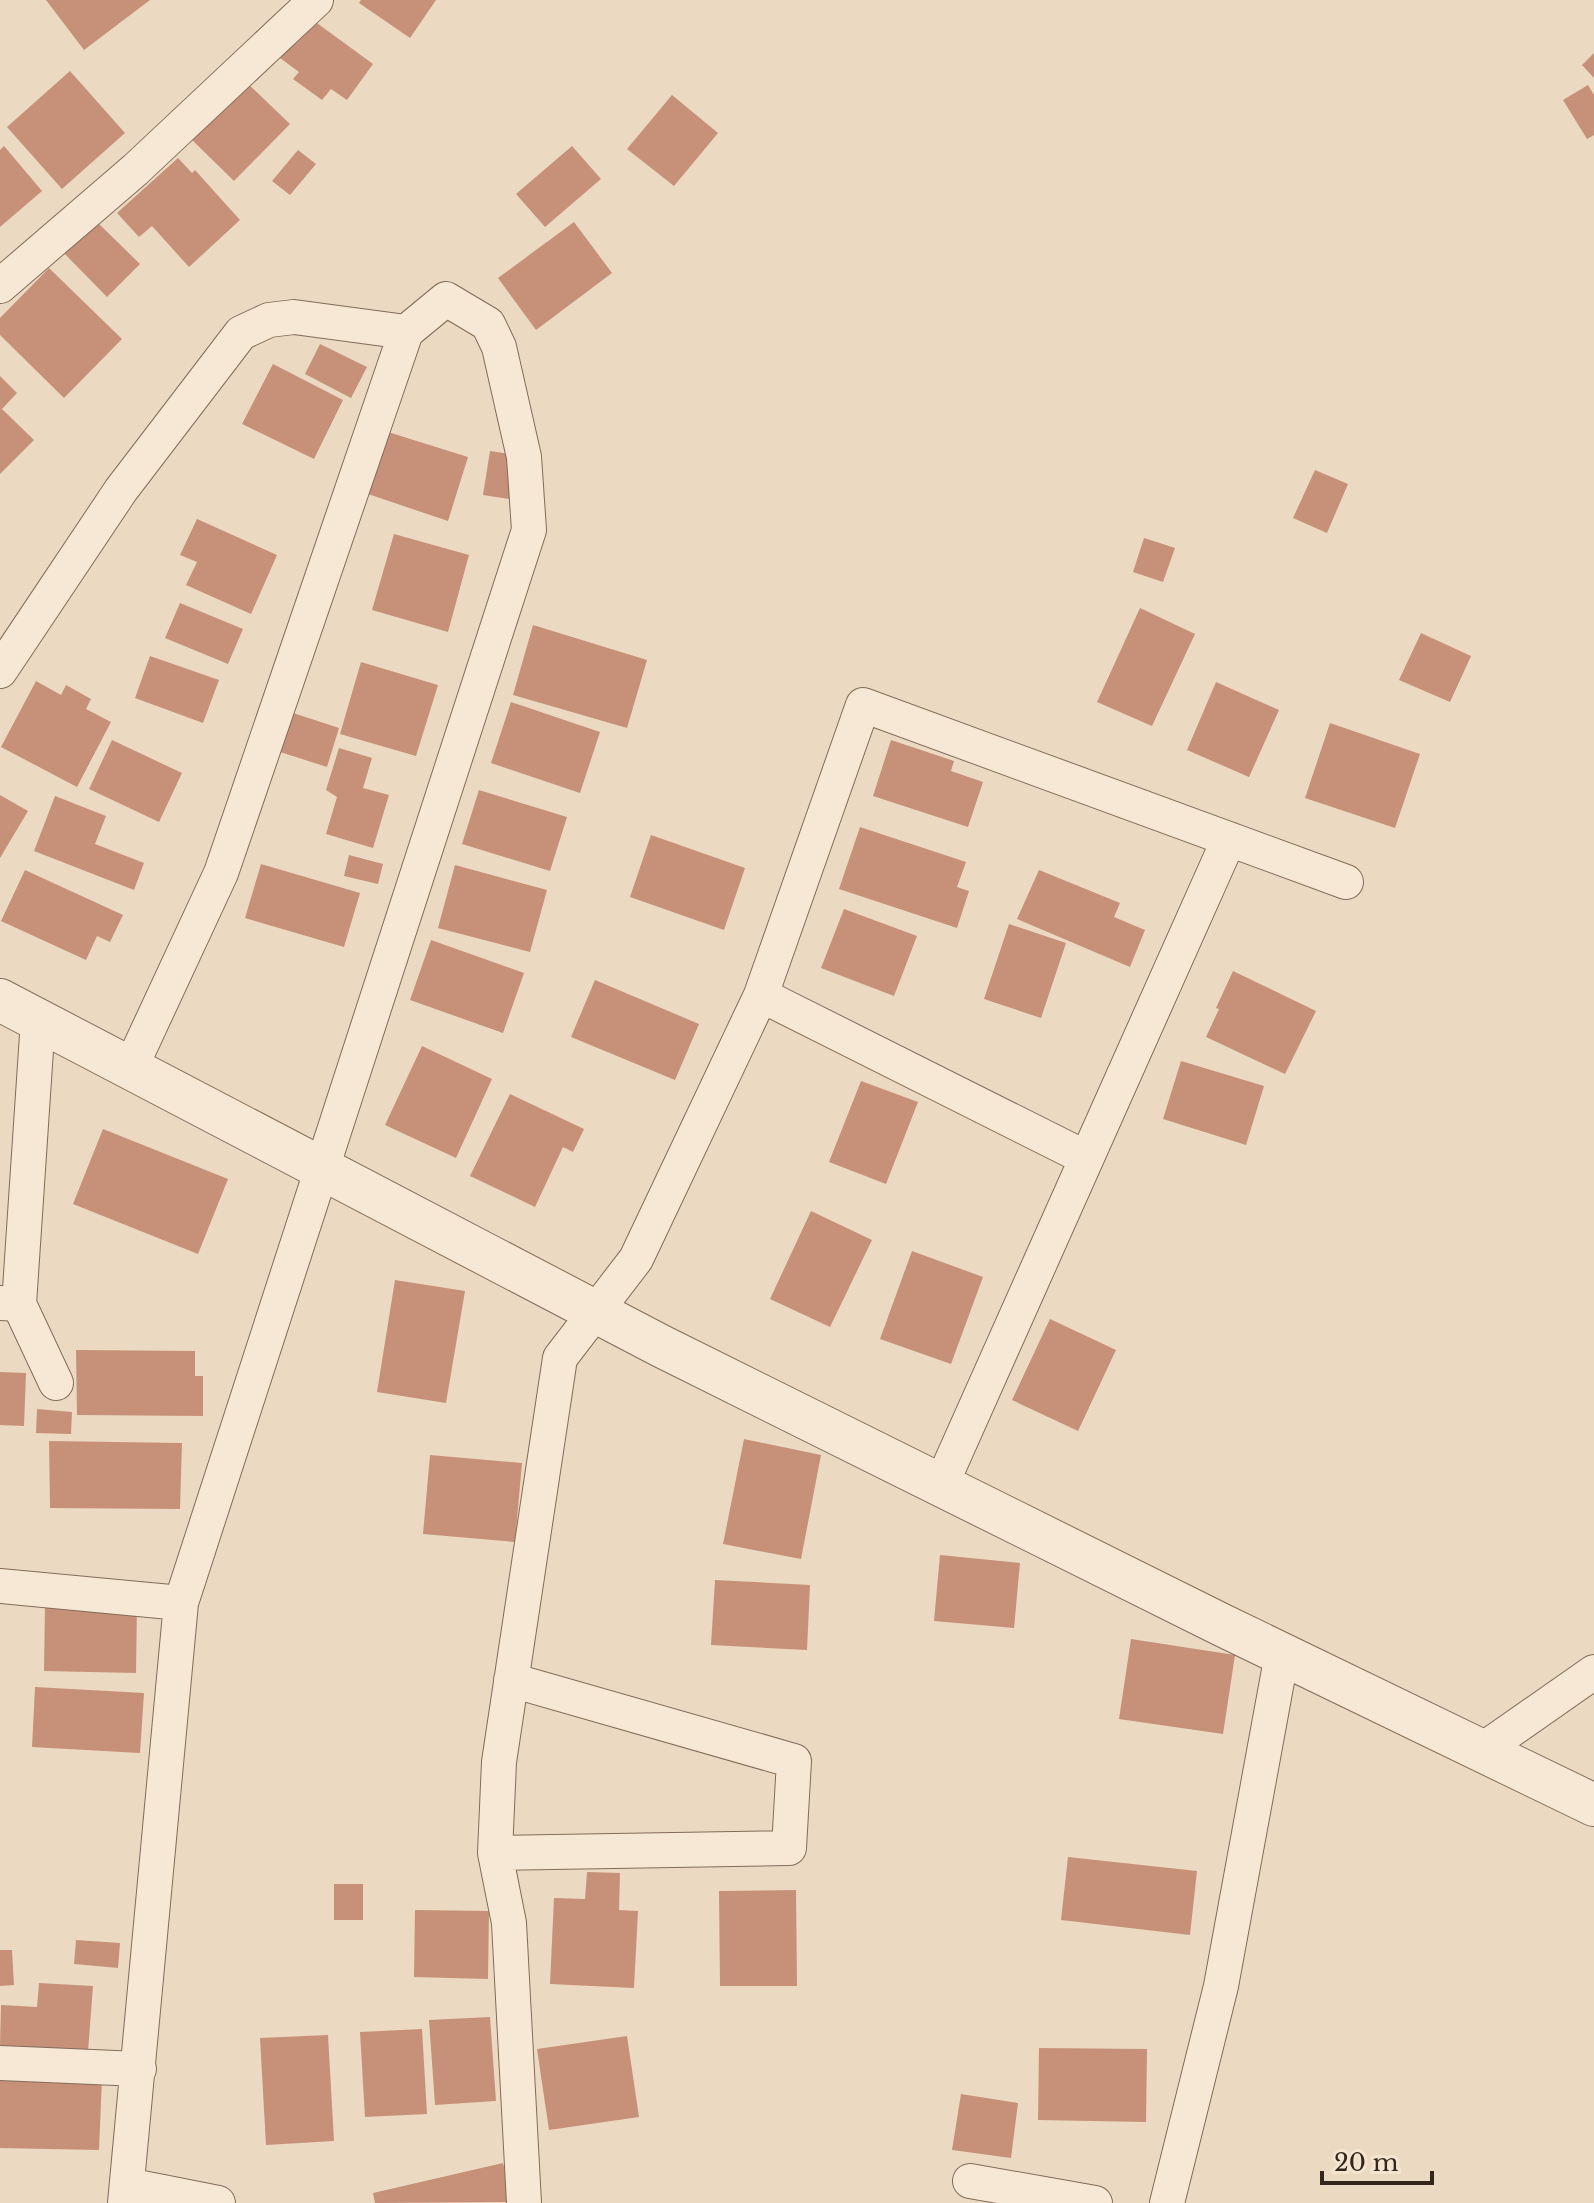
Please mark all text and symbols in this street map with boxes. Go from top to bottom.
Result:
scale bar [1322,2135,1432,2185]
text: 20 m [1334,2148,1399,2177]

